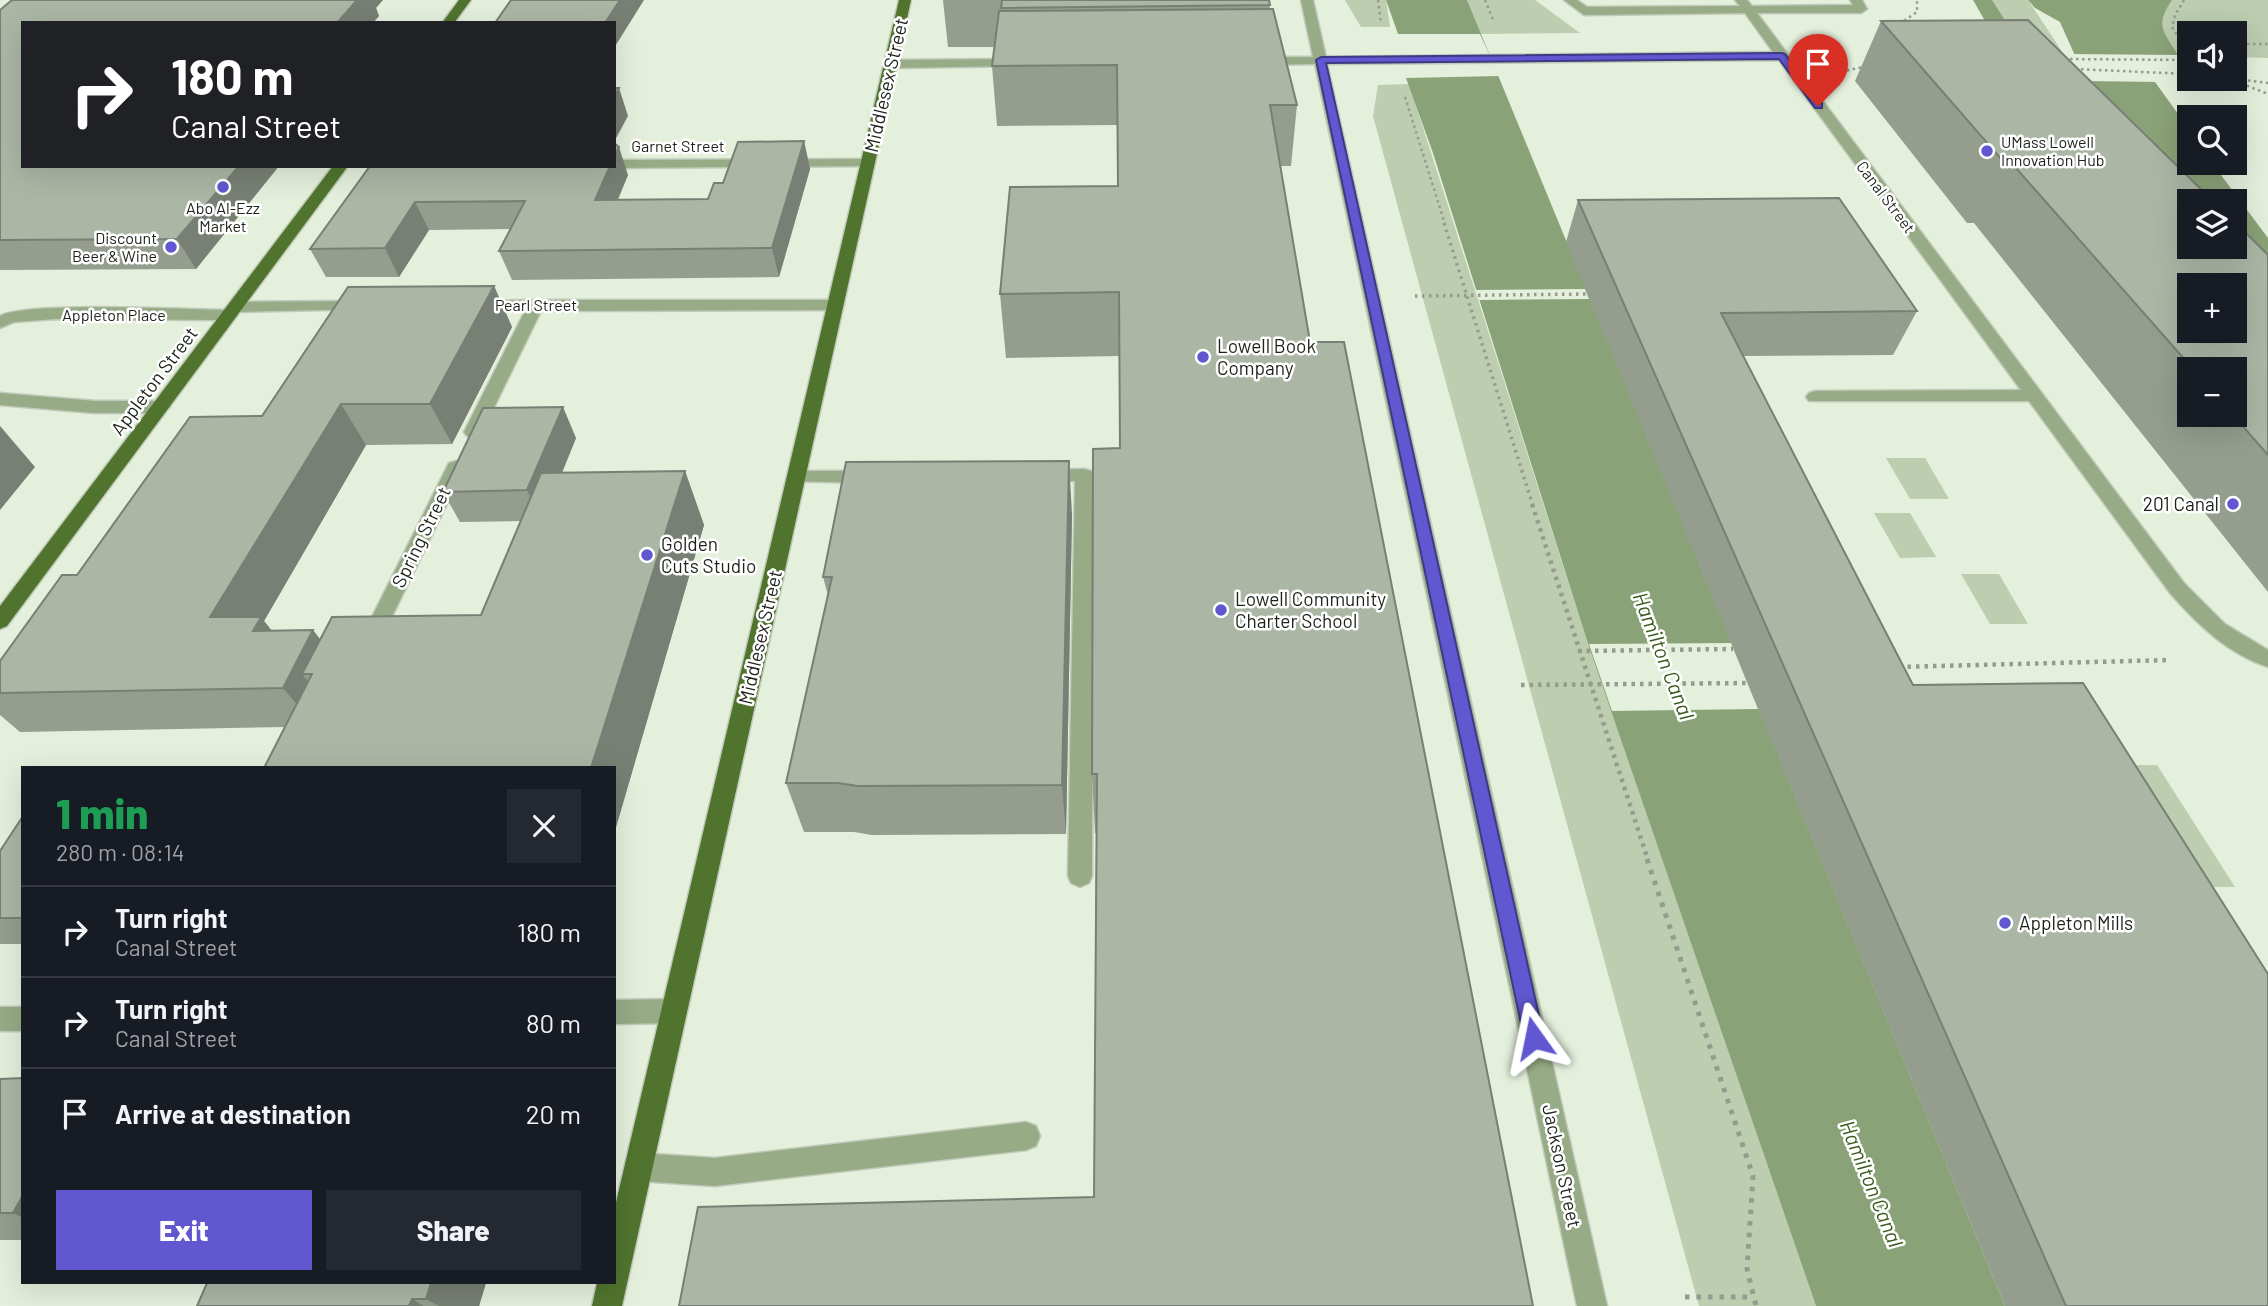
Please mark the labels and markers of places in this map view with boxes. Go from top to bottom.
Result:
pin [1788,34,1848,106]
place label: UMass Lowell Innovation Hub [2001,132,2104,169]
marker: UMass Lowell Innovation Hub [1979,143,1995,159]
marker: Abo Al-Ezz Market [215,179,231,195]
place label: Abo Al-Ezz Market [186,198,260,235]
place label: Discount Beer & Wine [72,228,157,265]
marker: Discount Beer & Wine [163,239,179,255]
place label: Lowell Book Company [1217,334,1316,379]
marker: Lowell Book Company [1195,349,1211,365]
place label: 201 Canal [2143,492,2219,515]
marker: 201 Canal [2225,496,2241,512]
place label: Golden Cuts Studio [661,532,756,577]
marker: Golden Cuts Studio [639,547,655,563]
place label: Lowell Community Charter School [1235,587,1386,632]
marker: Lowell Community Charter School [1213,602,1229,618]
place label: Appleton Mills [2019,911,2133,934]
marker: Appleton Mills [1997,915,2013,931]

